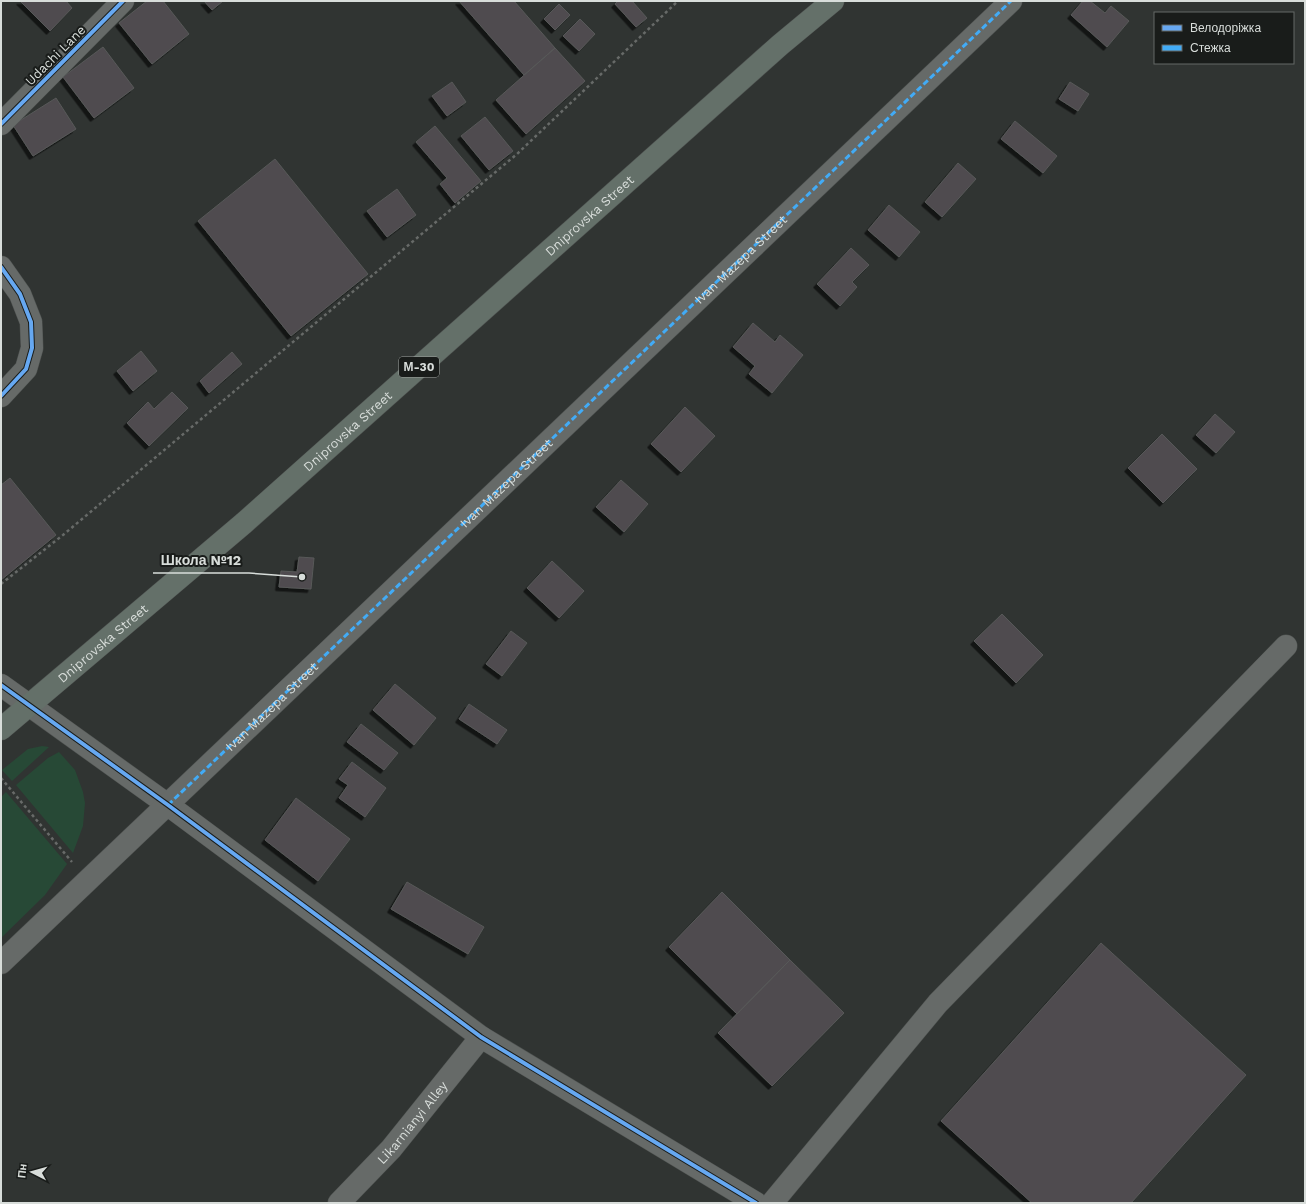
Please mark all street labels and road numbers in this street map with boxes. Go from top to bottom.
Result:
street label: Udachi Lane [22,22,88,88]
street label: Dniprovska Street [542,172,637,259]
street label: Ivan Mazepa Street [691,212,790,307]
road number: М-30 [399,357,439,377]
street label: Dniprovska Street [300,388,395,475]
street label: Ivan Mazepa Street [457,435,556,531]
street label: Dniprovska Street [55,601,151,686]
street label: Ivan Mazepa Street [223,659,322,754]
street label: Likarnianyi Alley [374,1078,451,1167]

